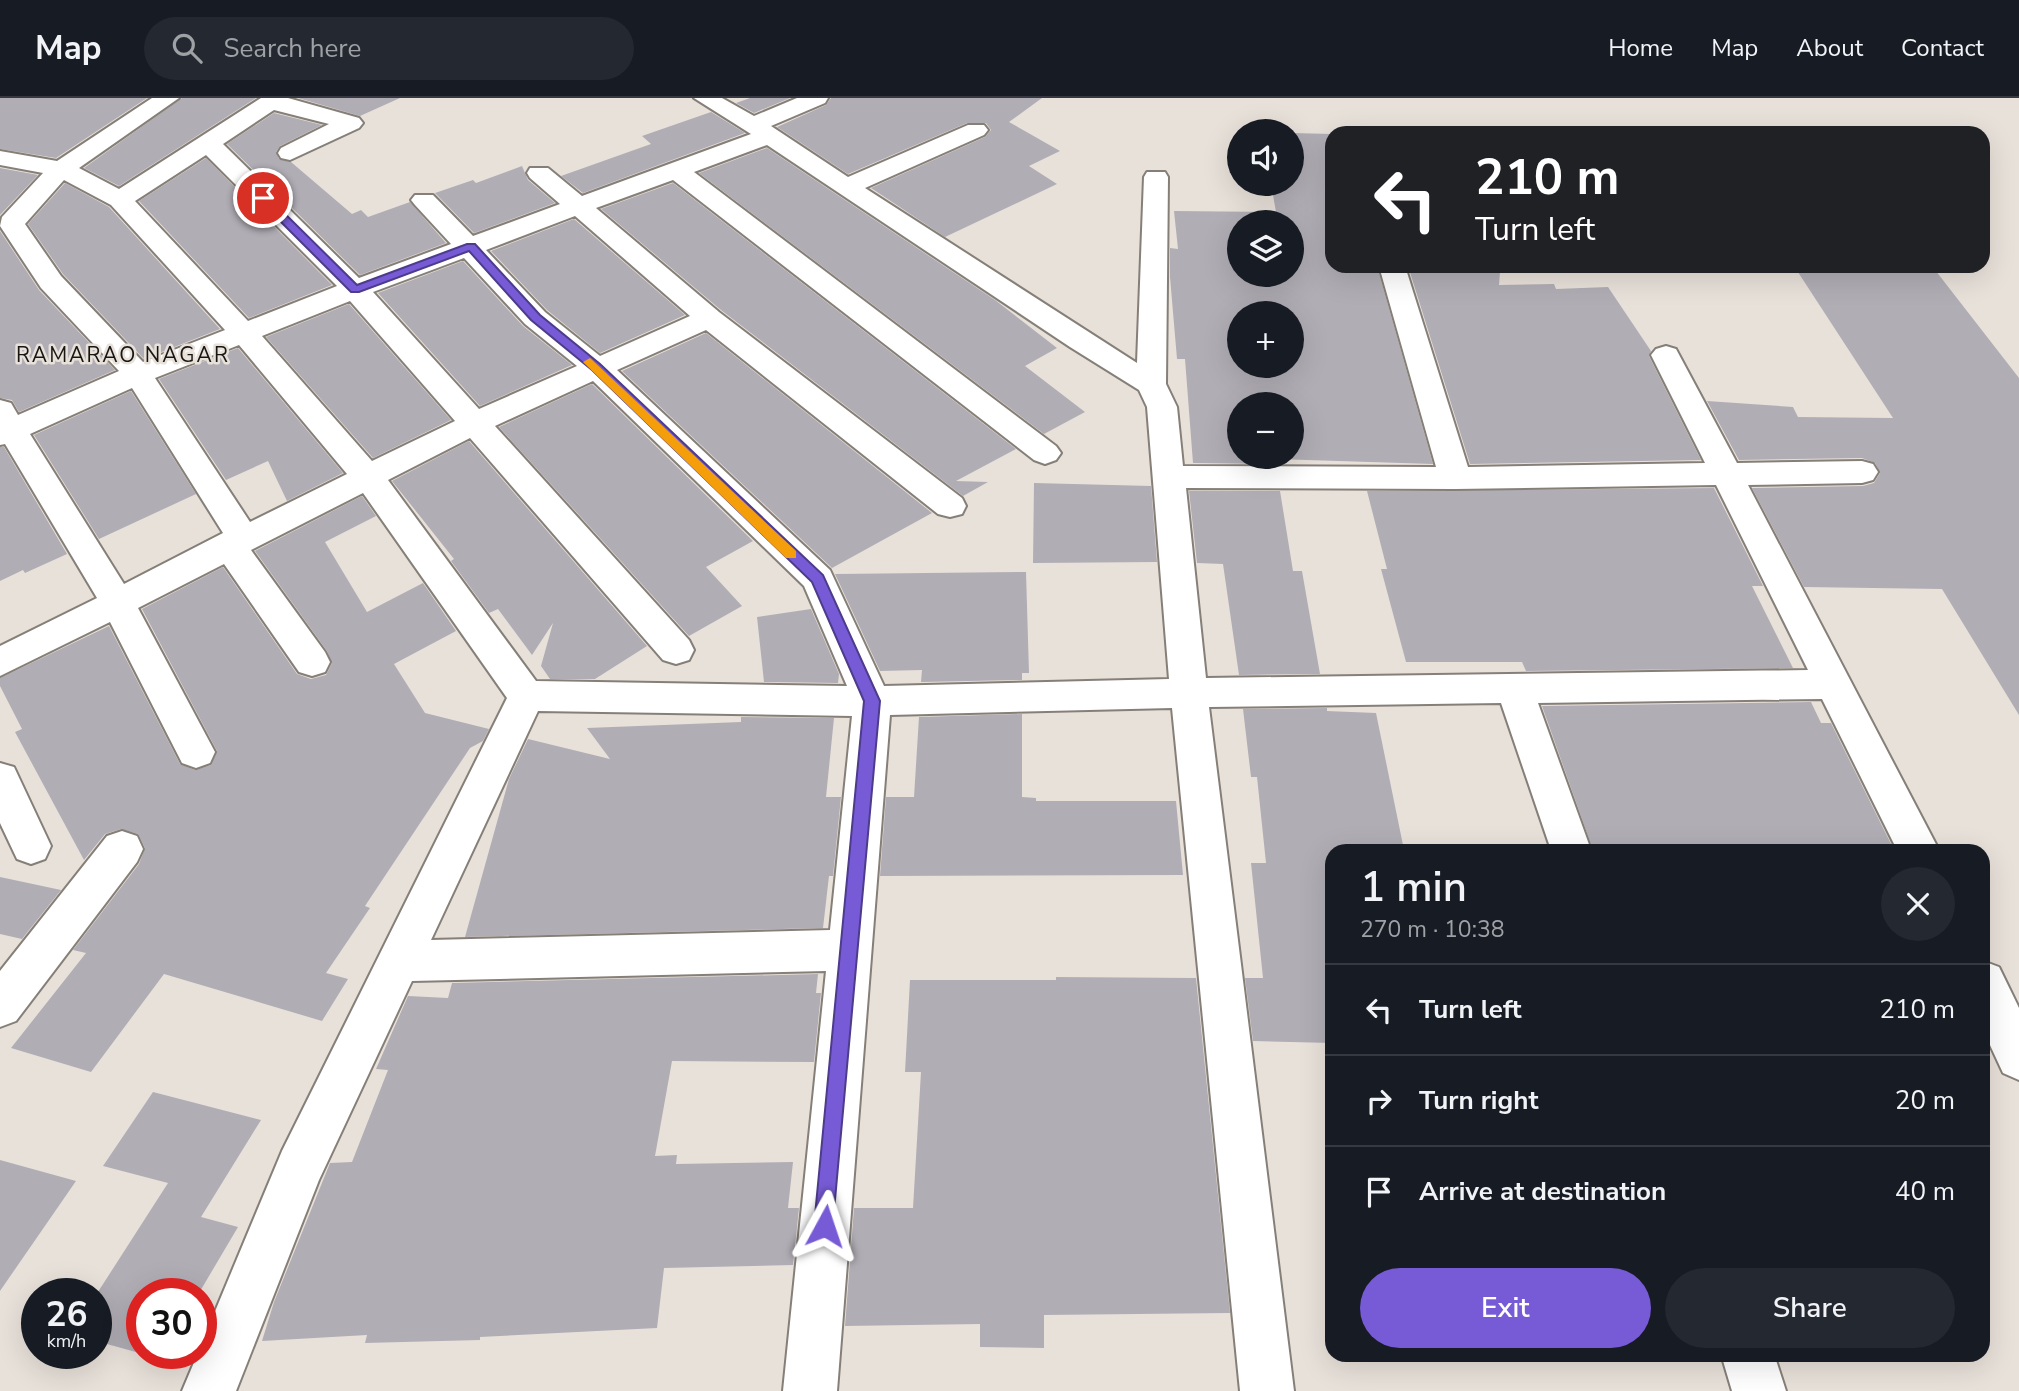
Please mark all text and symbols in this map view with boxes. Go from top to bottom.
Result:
search box [144,17,634,80]
text: Map [35,26,102,71]
icon: search [168,29,206,67]
text: Search here [224,31,361,66]
text: Home [1608,32,1673,64]
text: Map [1711,32,1758,64]
text: About [1796,32,1863,64]
text: Contact [1901,32,1984,64]
map controls [1227,119,1304,469]
button: sound [1227,119,1304,196]
text: 210 m [1475,144,1619,211]
icon: left [1360,154,1451,245]
pin [233,168,293,228]
icon: arrive [244,179,282,217]
text: Turn left [1475,208,1595,251]
button: layers [1227,210,1304,287]
button: + [1227,301,1304,378]
district label: RAMARAO NAGAR [16,341,230,369]
button: − [1227,392,1304,469]
text: 1 min [1360,859,1467,916]
button: close [1881,867,1955,941]
text: 270 m · 10:38 [1360,914,1505,945]
icon: left [1360,991,1398,1029]
text: Turn left [1419,992,1522,1027]
text: 210 m [1879,992,1955,1027]
icon: right [1360,1082,1398,1120]
text: Turn right [1419,1083,1538,1118]
text: 20 m [1895,1083,1955,1118]
icon: arrive [1360,1173,1398,1211]
text: Arrive at destination [1419,1174,1666,1209]
text: 40 m [1895,1174,1955,1209]
position arrow [788,1189,862,1263]
button: Exit [1360,1268,1651,1348]
button: Share [1665,1268,1955,1348]
speed limit sign: 30 [126,1278,217,1369]
text: 26 [45,1291,88,1338]
text: km/h [47,1329,86,1353]

